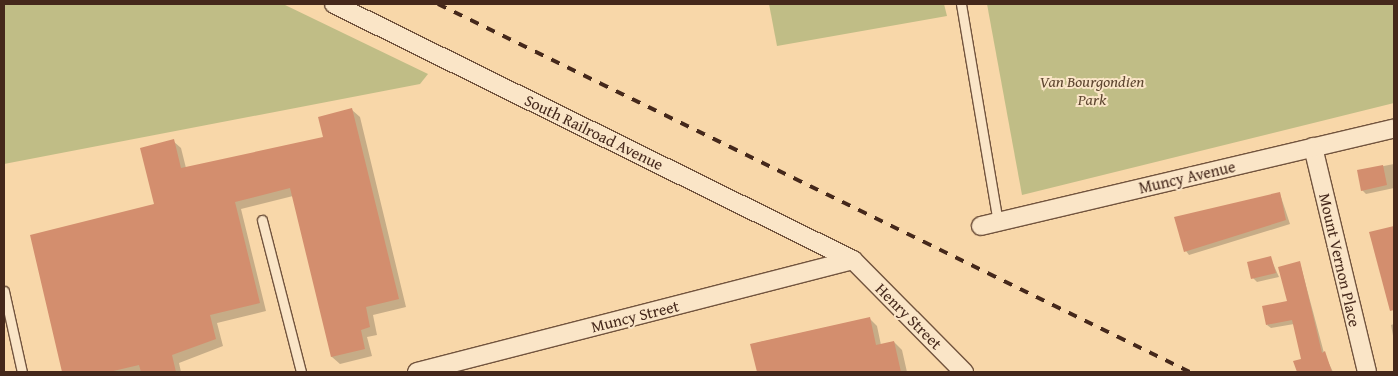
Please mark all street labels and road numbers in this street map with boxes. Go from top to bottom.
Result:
street label: South Railroad Avenue [522,90,666,174]
street label: Muncy Avenue [1137,157,1237,197]
street label: Mount Vernon Place [1315,191,1365,329]
street label: Henry Street [872,279,946,353]
street label: Muncy Street [589,296,681,336]

